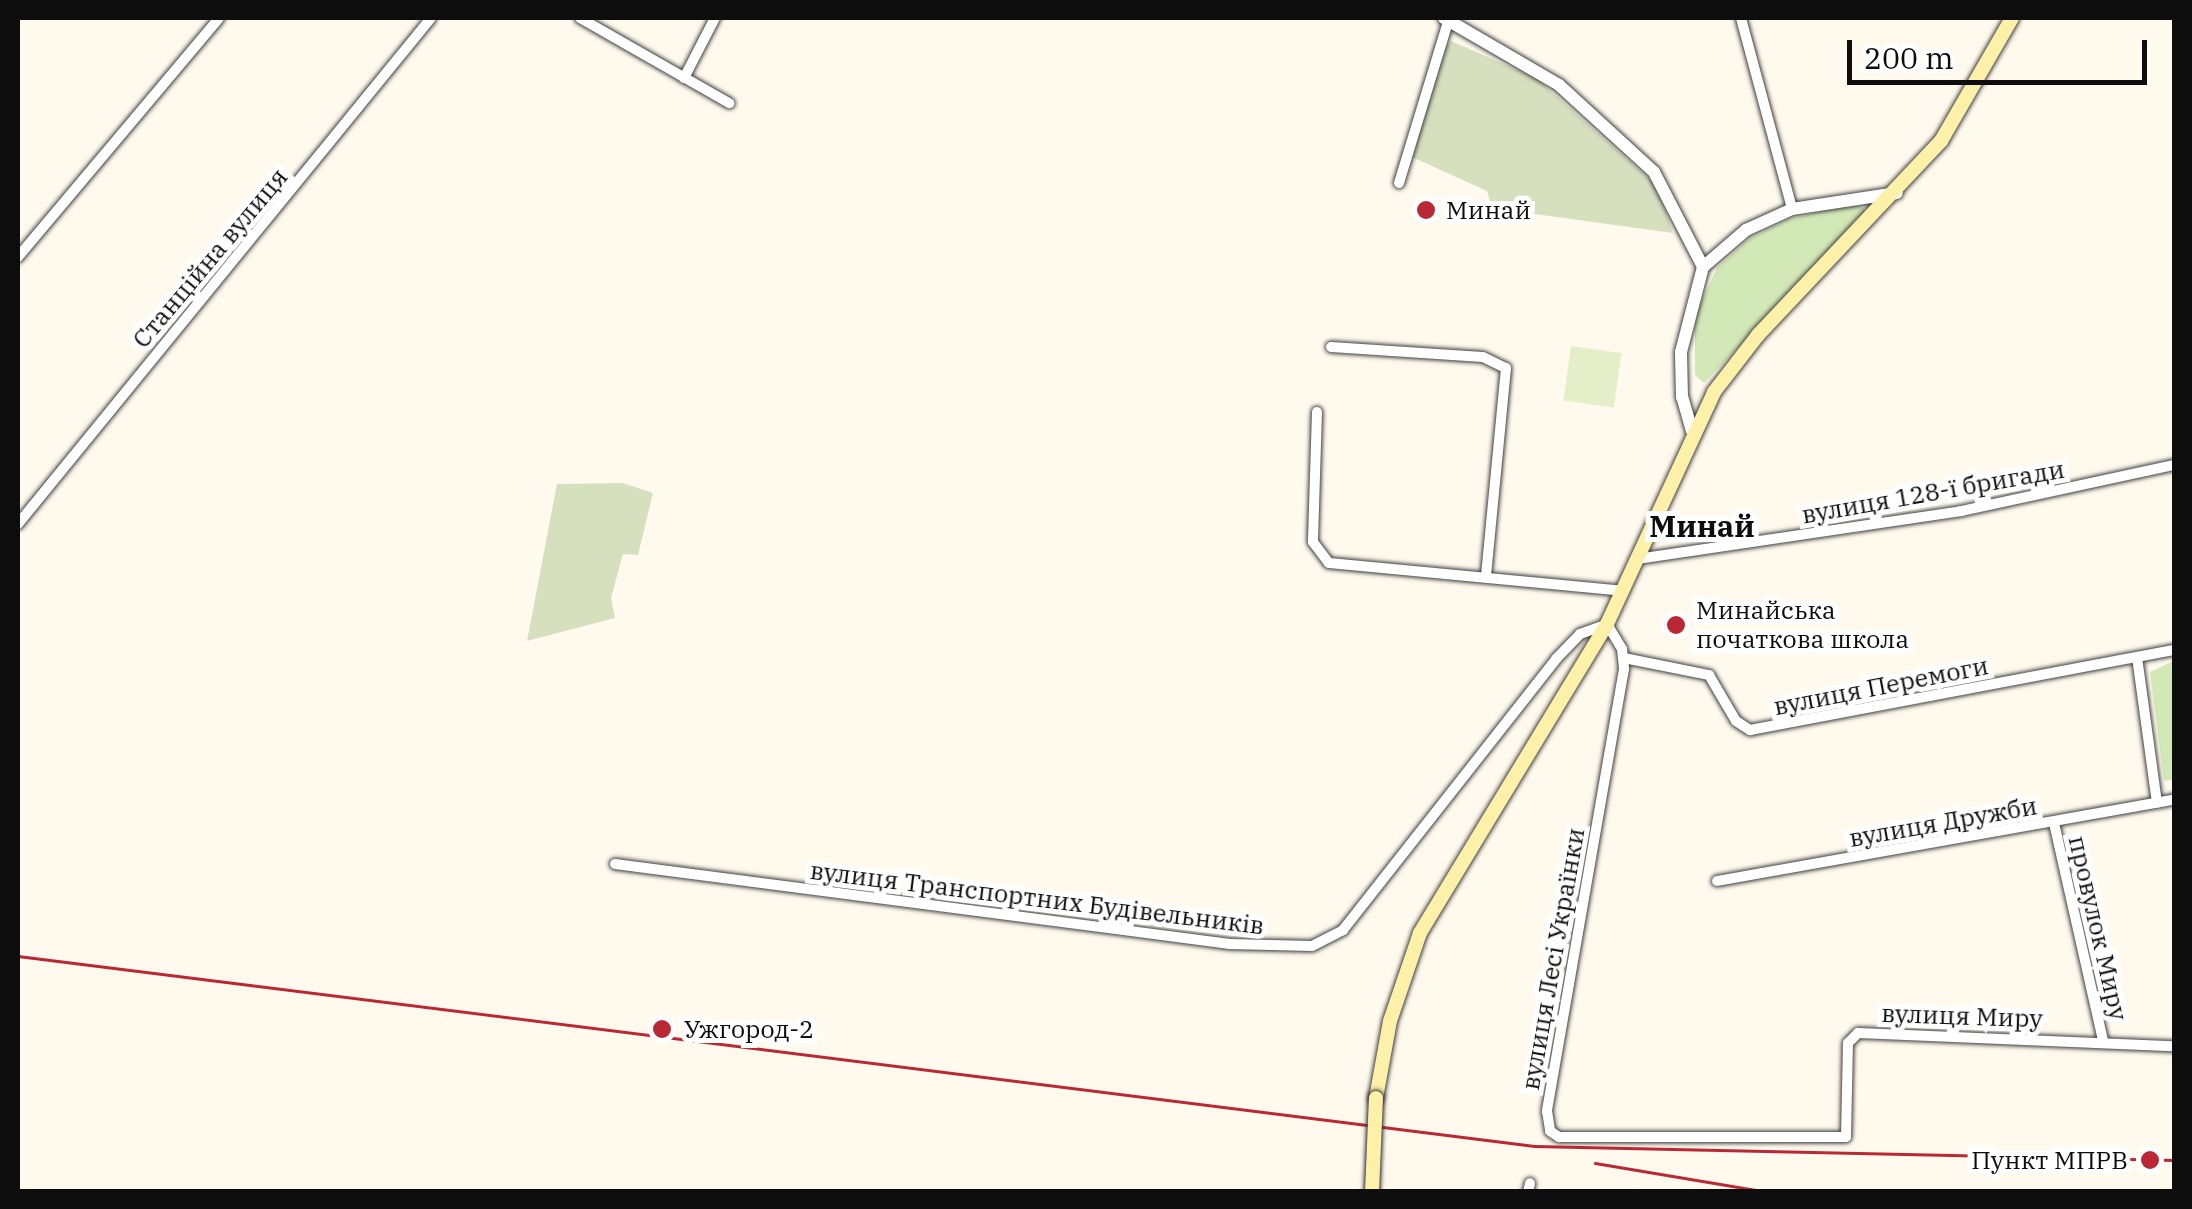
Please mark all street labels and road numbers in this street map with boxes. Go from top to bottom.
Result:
street label: Станційна вулиця [126,162,294,354]
street label: вулиця 128-ї бригади [1799,454,2067,530]
street label: вулиця Перемоги [1771,650,1991,722]
street label: вулиця Дружби [1847,791,2039,853]
street label: вулиця Лесі Українки [1515,826,1591,1092]
street label: провулок Миру [2062,833,2134,1023]
street label: вулиця Транспортних Будівельників [808,855,1266,941]
street label: вулиця Миру [1881,998,2043,1034]

